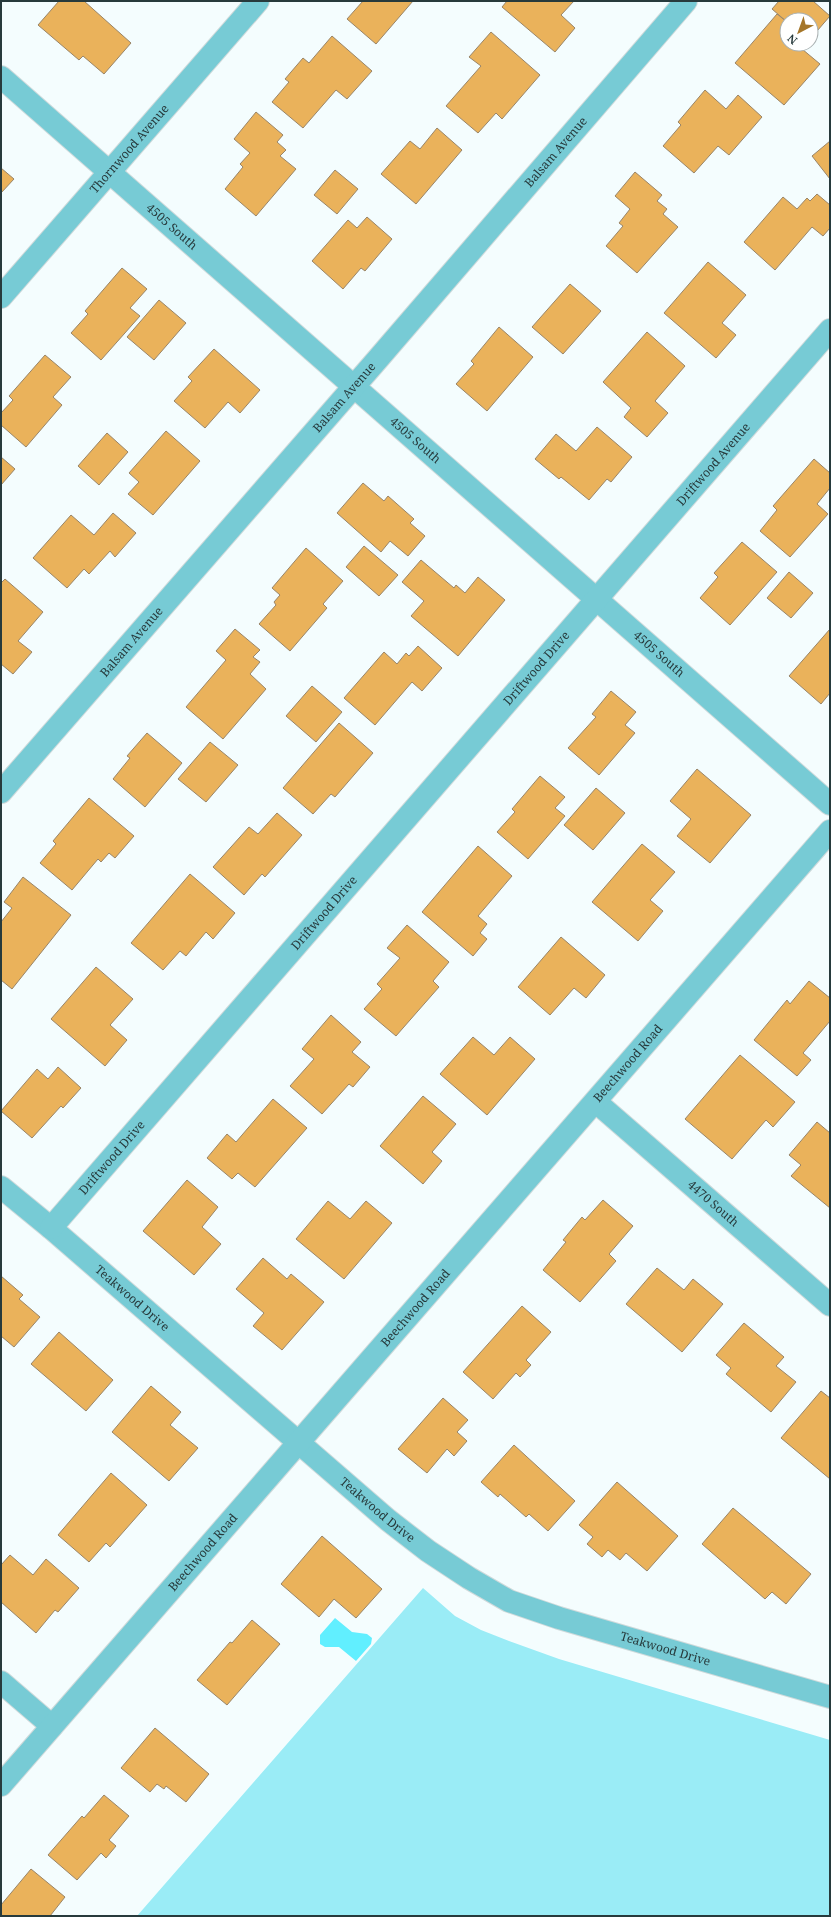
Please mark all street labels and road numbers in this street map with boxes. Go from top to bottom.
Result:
street label: Thornwood Avenue [86,100,173,197]
street label: Balsam Avenue [520,113,591,191]
street label: 4505 South [143,199,202,254]
street label: Balsam Avenue [309,358,379,436]
street label: 4505 South [386,413,445,467]
street label: Driftwood Avenue [672,419,754,509]
street label: Balsam Avenue [96,603,167,680]
street label: 4505 South [630,626,689,681]
street label: Driftwood Drive [499,627,573,709]
street label: Driftwood Drive [287,872,361,953]
street label: Beechwood Road [589,1020,667,1106]
street label: Driftwood Drive [75,1117,149,1198]
street label: 4470 South [684,1176,743,1230]
street label: Teakwood Drive [92,1261,173,1335]
street label: Beechwood Road [377,1265,454,1350]
street label: Teakwood Drive [336,1473,419,1546]
street label: Beechwood Road [164,1509,242,1595]
street label: Teakwood Drive [618,1627,713,1670]

